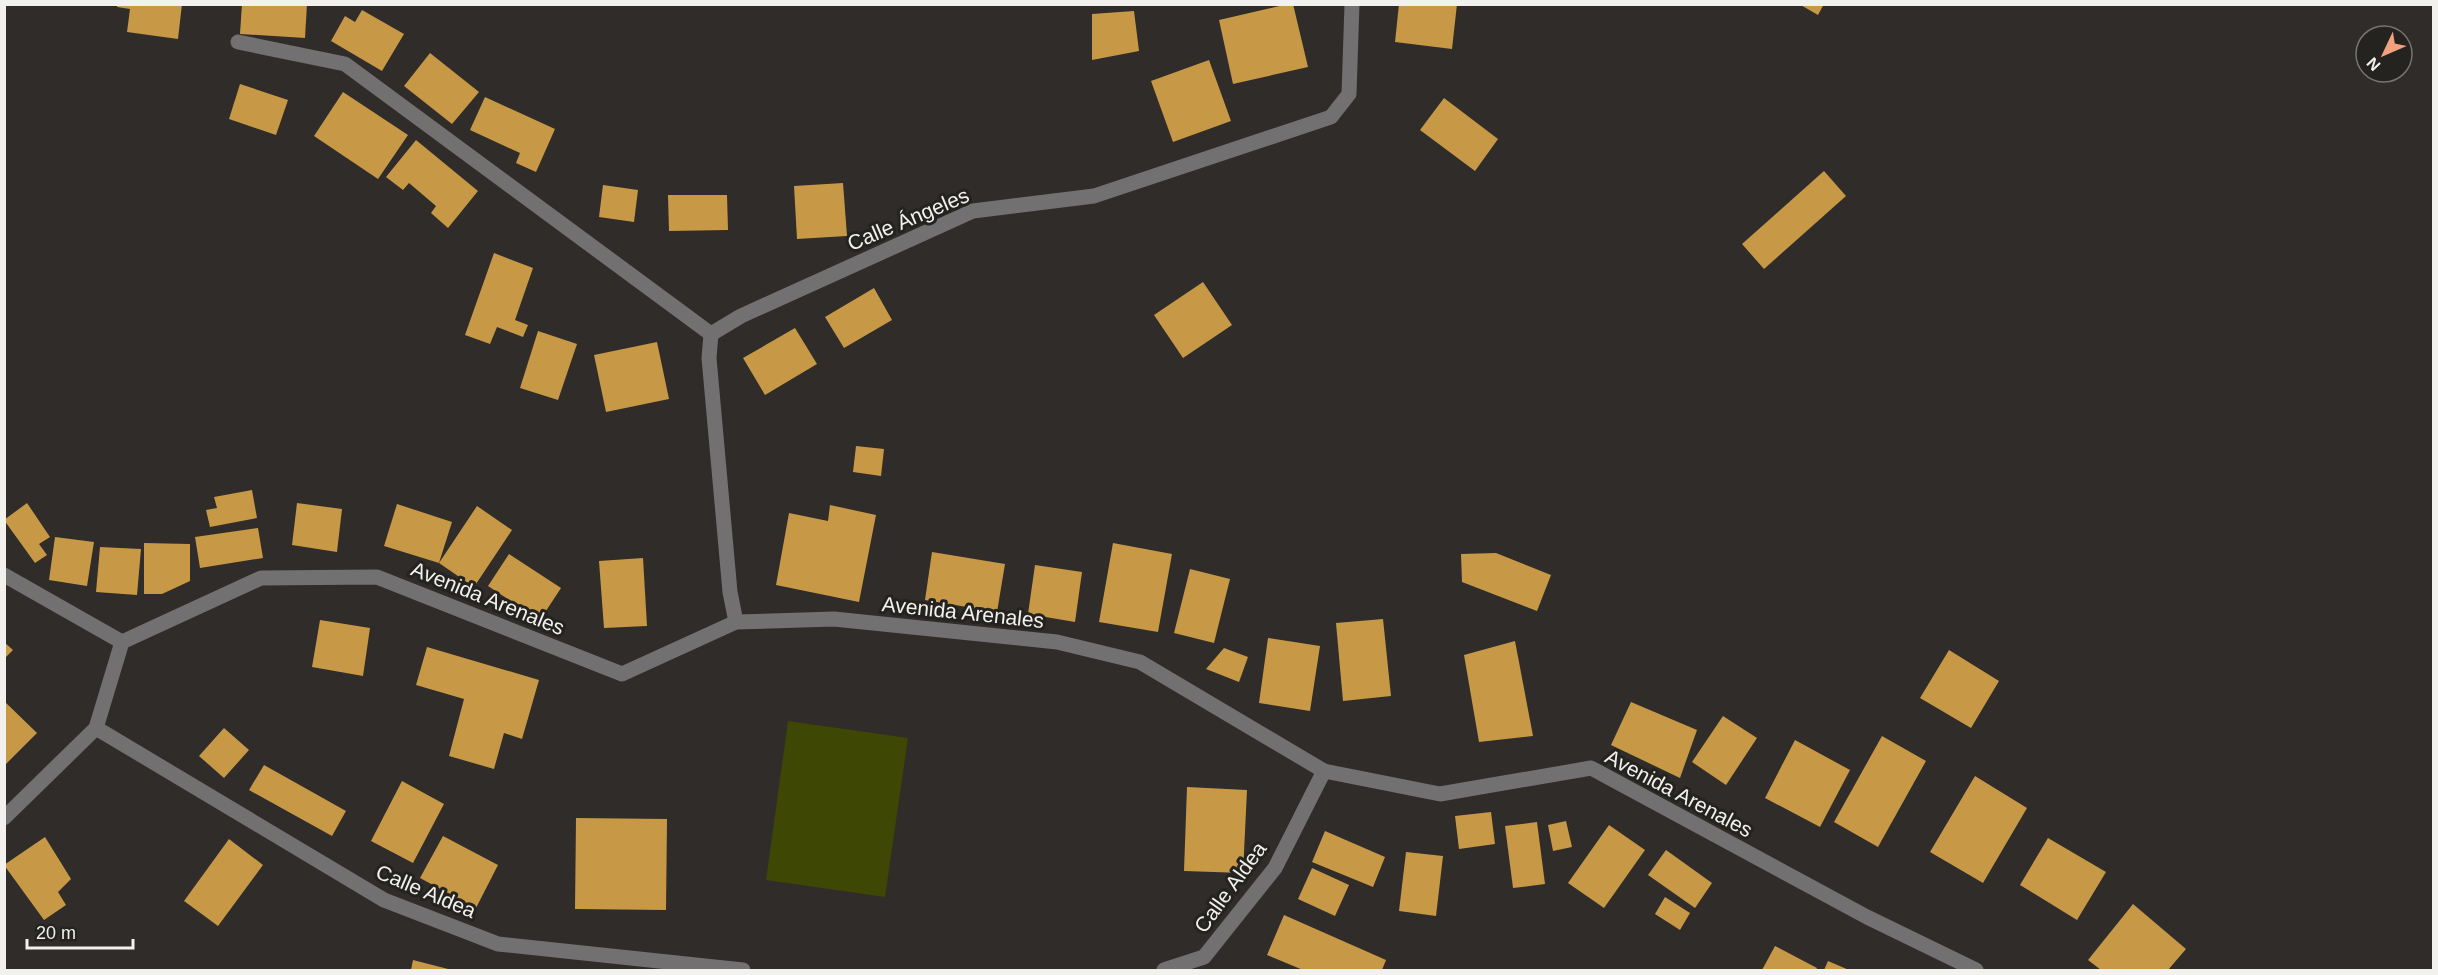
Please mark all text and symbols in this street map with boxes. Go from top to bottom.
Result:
north arrow [2354,24,2414,84]
text: N [2363,54,2384,74]
street label: Calle Ángeles [844,183,972,255]
street label: Avenida Arenales [408,557,568,639]
street label: Avenida Arenales [881,592,1045,632]
street label: Avenida Arenales [1602,745,1756,841]
street label: Calle Aldea [1189,837,1271,937]
street label: Calle Aldea [373,860,480,922]
scale bar [27,912,134,950]
text: 20 m [36,923,76,943]

